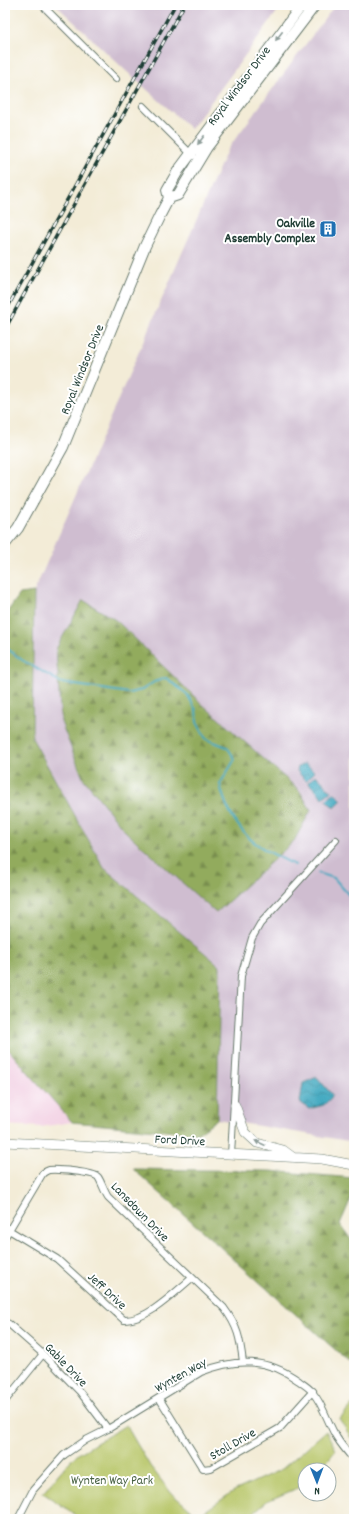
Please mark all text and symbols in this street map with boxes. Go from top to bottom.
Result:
one-way arrow [275,31,283,42]
street label: Royal Windsor Drive [204,42,277,130]
one-way arrow [197,135,205,146]
place label: Oakville Assembly Complex [225,215,315,249]
building icon: Oakville Assembly Complex [318,219,338,239]
street label: Royal Windsor Drive [57,322,110,418]
street label: Ford Drive [154,1131,206,1152]
one-way arrow [254,1140,266,1146]
street label: Lansdown Drive [106,1178,173,1247]
street label: Jeff Drive [83,1269,130,1315]
street label: Gable Drive [39,1339,91,1392]
street label: Wynten Way [152,1354,211,1398]
street label: Stoll Drive [207,1424,260,1466]
north arrow [297,1462,337,1502]
park label: Wynten Way Park [71,1472,153,1491]
text: N [314,1482,320,1498]

